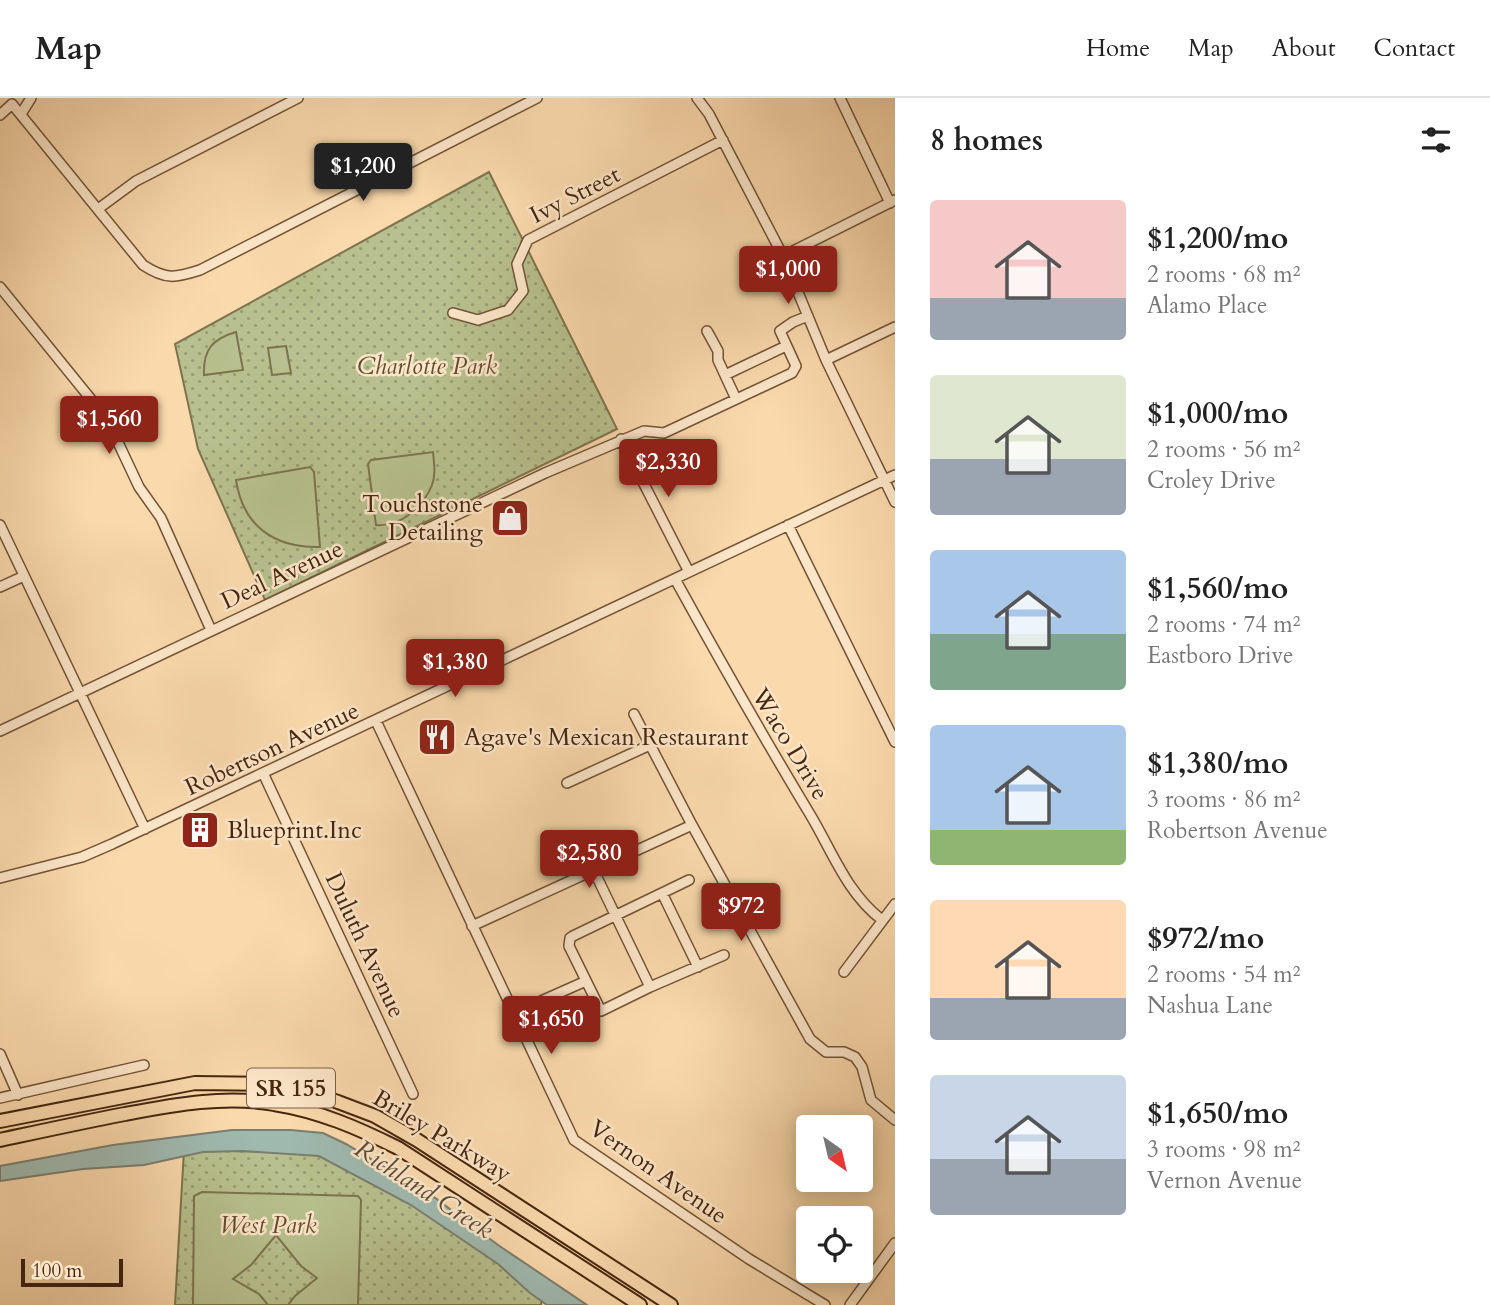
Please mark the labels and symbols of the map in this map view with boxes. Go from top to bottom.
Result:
pin: $1,200 [306,144,420,203]
street label: Ivy Street [524,158,626,232]
pin: $1,000 [731,246,845,306]
park label: Charlotte Park [357,350,497,383]
pin: $1,560 [52,396,166,456]
pin: $2,330 [611,440,725,499]
place label: Touchstone Detailing [362,488,484,549]
shop icon: Touchstone Detailing [489,497,531,539]
street label: Deal Avenue [216,532,348,618]
pin: $1,380 [398,640,512,699]
street label: Waco Drive [743,681,836,806]
street label: Robertson Avenue [180,694,364,804]
restaurant icon: Agave's Mexican Restaurant [416,716,458,758]
place label: Agave's Mexican Restaurant [464,721,749,754]
building icon: Blueprint.Inc [179,809,221,851]
place label: Blueprint.Inc [227,814,362,847]
pin: $2,580 [532,830,646,890]
street label: Duluth Avenue [317,867,413,1023]
pin: $972 [700,884,782,943]
pin: $1,650 [494,996,608,1056]
road number: SR 155 [247,1068,335,1107]
street label: Briley Parkway [366,1082,518,1191]
street label: Vernon Avenue [582,1112,734,1232]
north arrow [796,1115,873,1192]
water label: Richland Creek [348,1131,500,1247]
park label: West Park [219,1209,317,1242]
scale bar [21,1256,122,1288]

